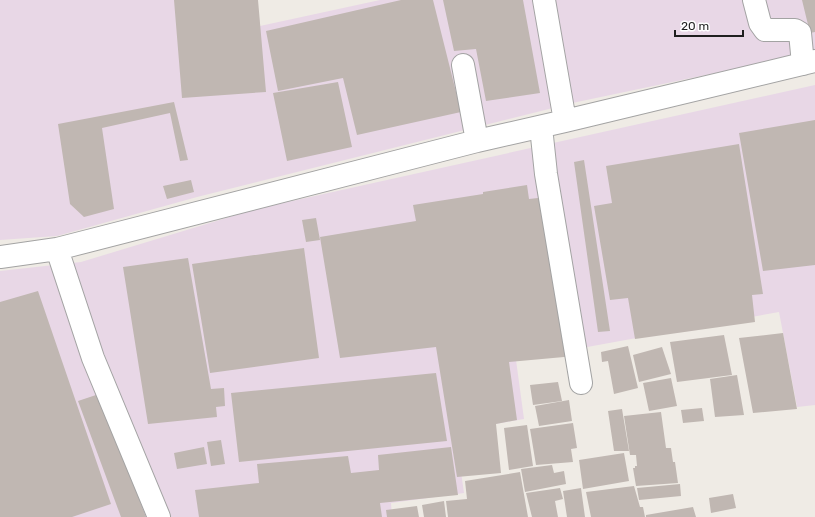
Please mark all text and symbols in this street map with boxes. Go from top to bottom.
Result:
scale bar [675,12,743,38]
text: 20 m [681,19,709,33]

